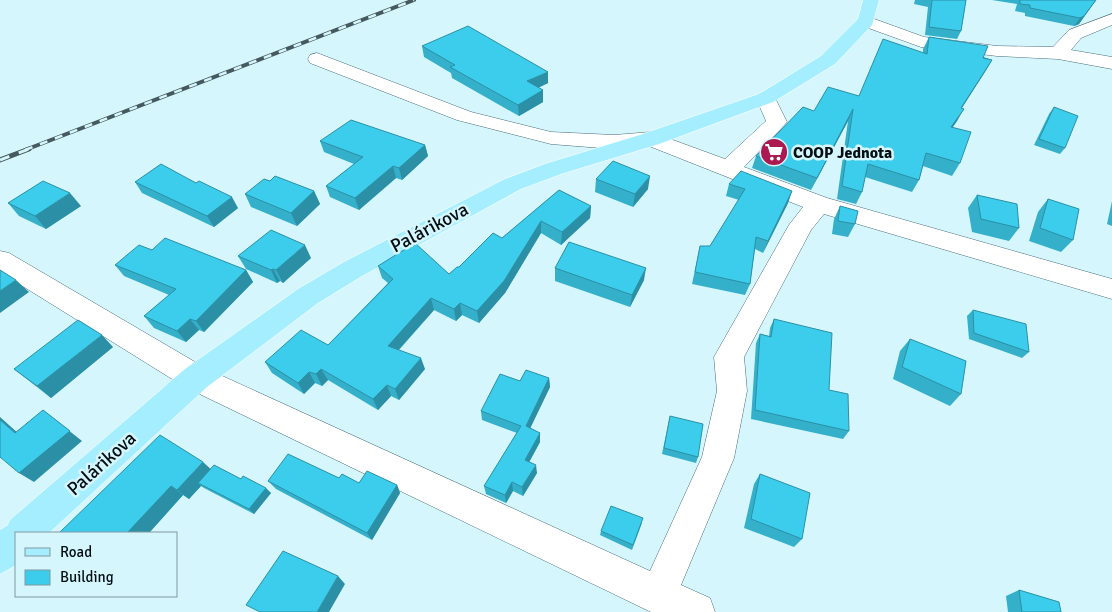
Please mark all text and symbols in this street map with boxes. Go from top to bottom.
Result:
supermarket icon: COOP Jednota [759,137,789,167]
place label: COOP Jednota [793,143,892,163]
street label: Palárikova [386,197,473,258]
street label: Palárikova [62,426,141,501]
legend [15,532,178,597]
text: Road [60,543,92,561]
text: Building [60,568,114,586]

